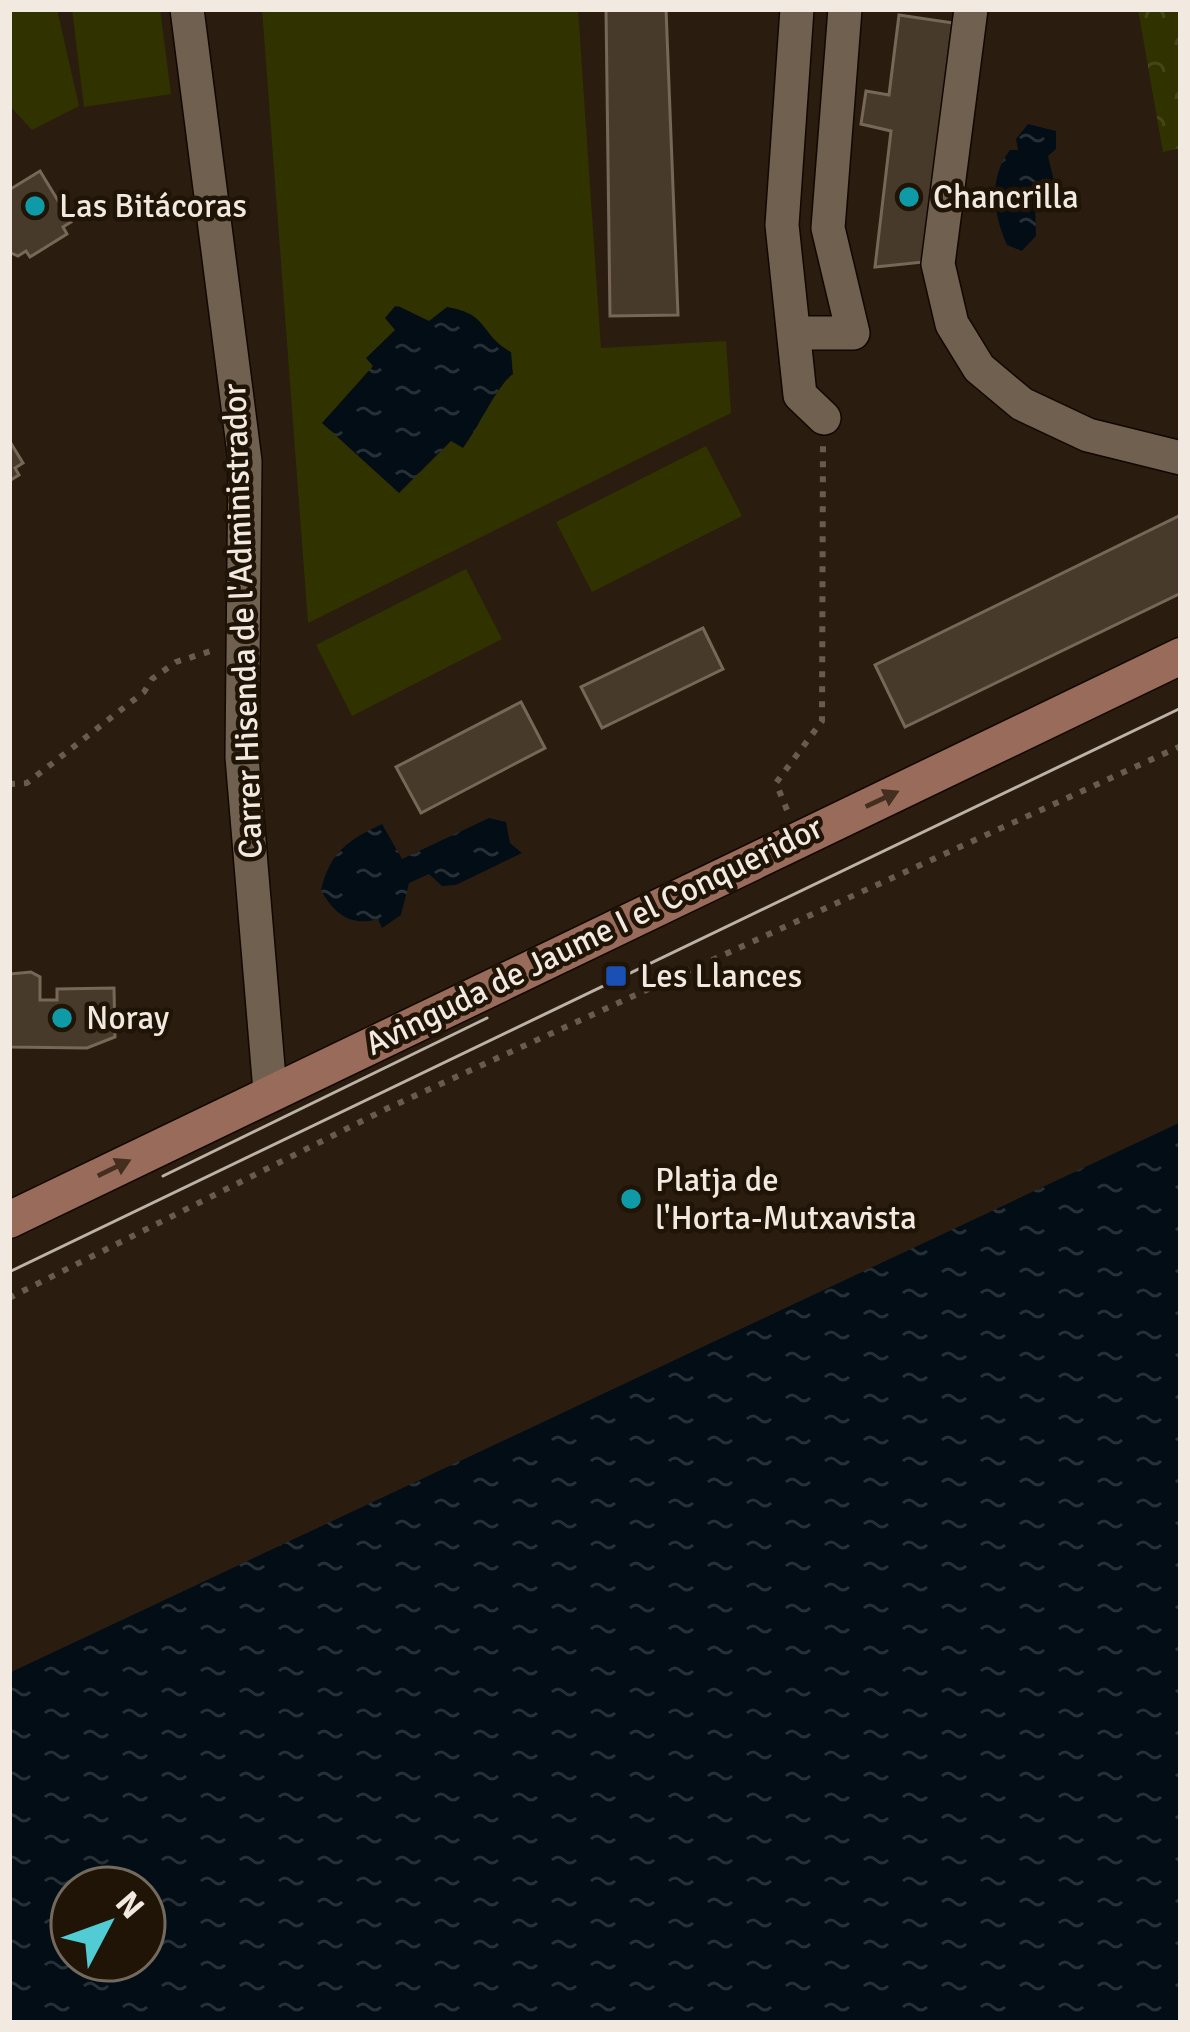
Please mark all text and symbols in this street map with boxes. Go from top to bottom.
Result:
place label: Chancrilla [933,177,1079,218]
marker: Chancrilla [896,184,922,210]
place label: Las Bitácoras [59,186,247,227]
marker: Las Bitácoras [22,193,48,219]
street label: Carrer Hisenda de l'Administrador [214,383,272,859]
one-way arrow [865,789,900,809]
street label: Avinguda de Jaume I el Conqueridor [359,807,829,1065]
place label: Les Llances [640,956,802,997]
marker: Les Llances [603,963,629,989]
place label: Noray [86,998,170,1039]
marker: Noray [49,1005,75,1031]
one-way arrow [97,1159,131,1179]
place label: Platja de l'Horta-Mutxavista [655,1160,917,1239]
marker: Platja de l'Horta-Mutxavista [618,1186,644,1212]
north arrow [48,1864,168,1984]
text: N [107,1883,153,1927]

